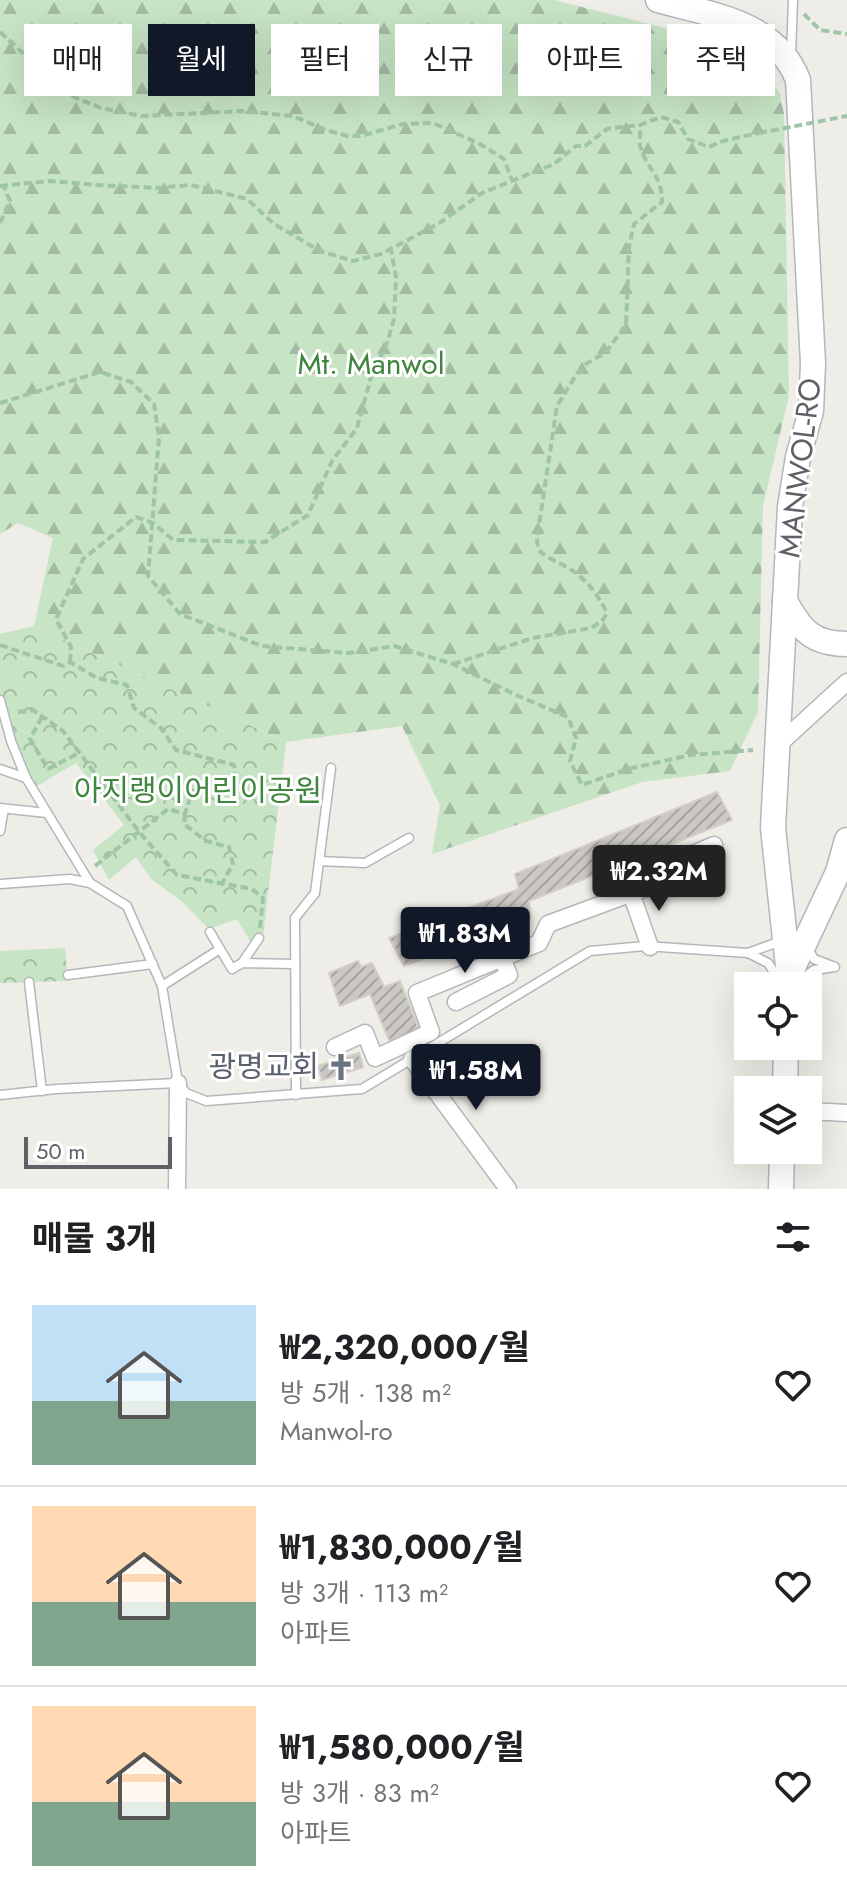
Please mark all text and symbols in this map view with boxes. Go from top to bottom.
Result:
chip: 매매 [24,24,132,96]
chip: 월세 [148,24,255,96]
chip: 필터 [271,24,379,96]
chip: 신규 [395,24,502,96]
chip: 아파트 [518,24,651,96]
chip: 주택 [667,24,775,96]
park label: Mt. Manwol [297,342,445,385]
street label: MANWOL-RO [767,376,832,560]
park label: 아지랭이어린이공원 [74,769,322,812]
pin: ₩2.32M [594,845,724,913]
text: ₩2.32M [610,852,708,890]
pin: ₩1.83M [400,907,530,975]
text: ₩1.83M [419,914,511,952]
map controls [734,972,822,1164]
button: locate [734,972,822,1060]
pin: ₩1.58M [411,1044,541,1112]
place label: 광명교회 [209,1045,319,1088]
text: ₩1.58M [429,1051,523,1089]
church icon: 광명교회 [326,1052,356,1082]
button: layers [734,1076,822,1164]
scale bar [24,1133,172,1169]
text: 50 m [36,1135,85,1167]
text: 매물 3개 [32,1214,157,1263]
icon: filters [771,1215,815,1259]
text: ₩2,320,000/월 [280,1323,530,1372]
icon: home [96,1337,192,1433]
icon: heart [771,1363,815,1407]
text: 방 5개 · 138 m² [280,1374,451,1412]
text: Manwol-ro [280,1412,393,1450]
text: ₩1,830,000/월 [280,1523,524,1572]
icon: home [96,1538,192,1634]
icon: heart [771,1564,815,1608]
text: 방 3개 · 113 m² [280,1574,448,1612]
text: 아파트 [280,1614,352,1652]
text: ₩1,580,000/월 [280,1723,525,1772]
icon: home [96,1738,192,1834]
icon: heart [771,1764,815,1808]
text: 방 3개 · 83 m² [280,1774,439,1812]
text: 아파트 [280,1814,352,1852]

